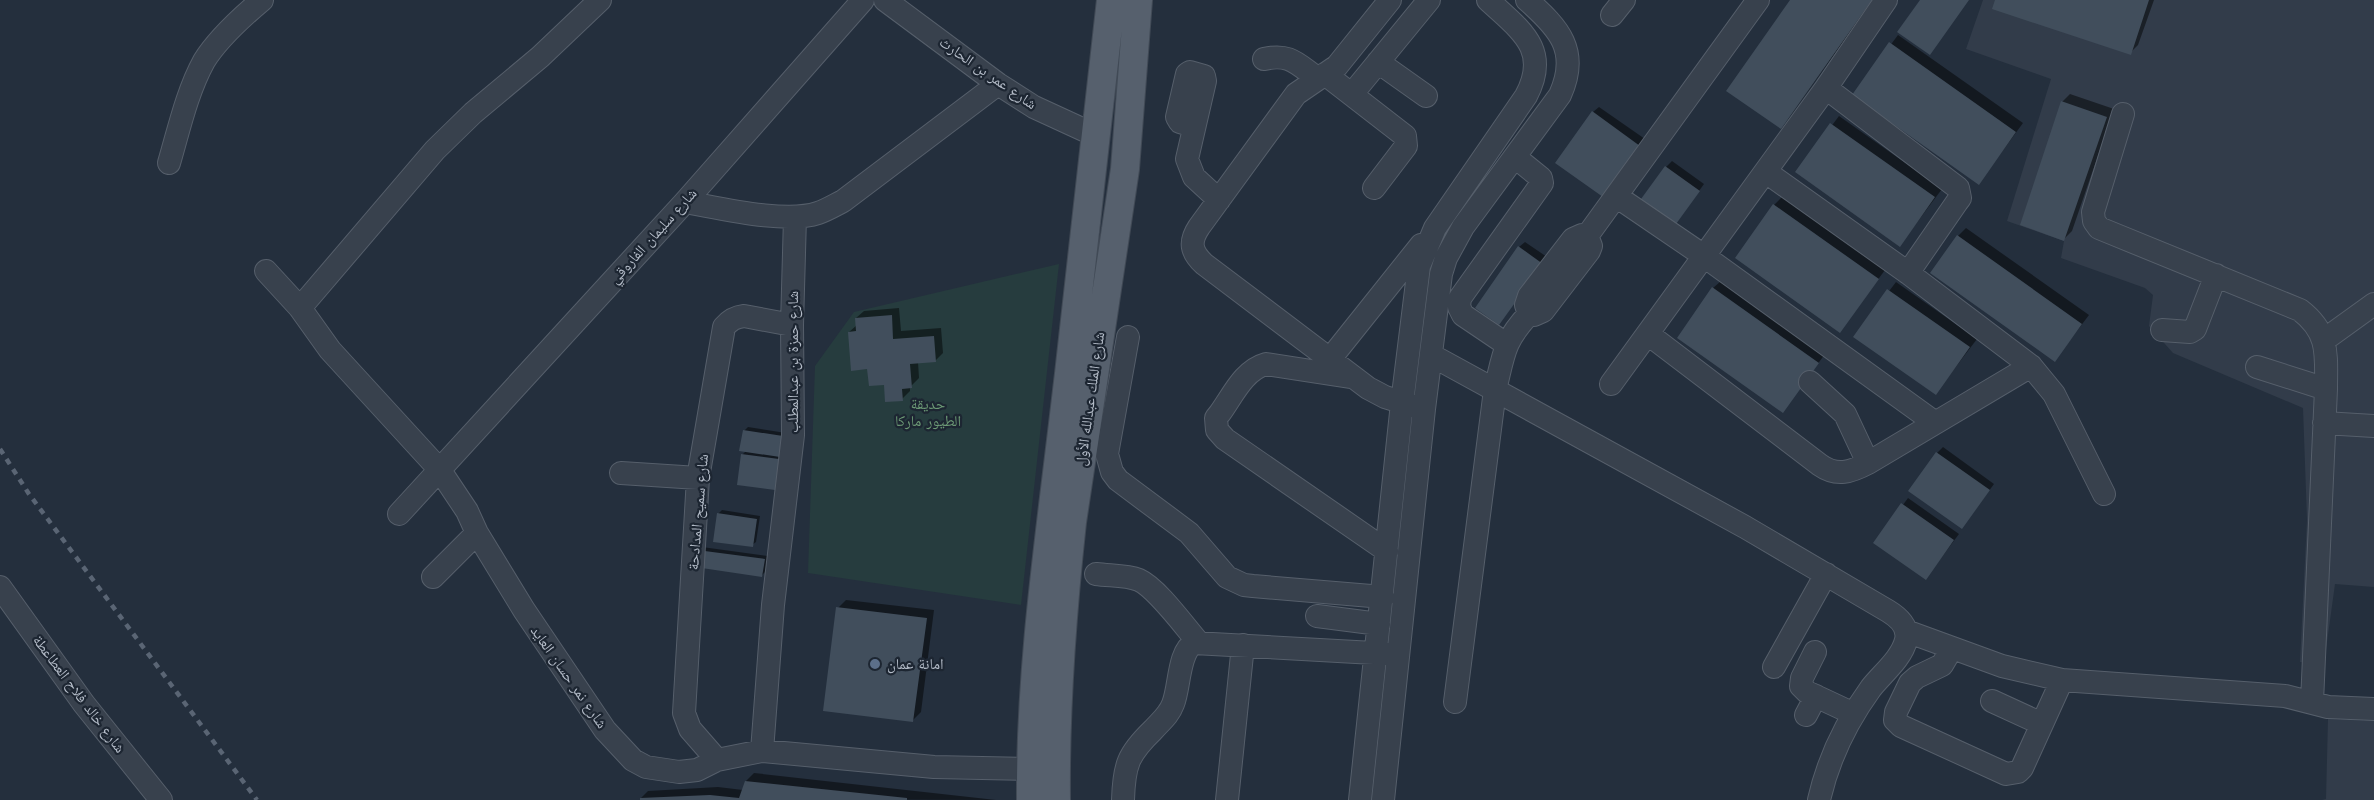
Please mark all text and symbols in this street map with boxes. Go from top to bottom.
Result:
street label: شارع عمر بن الحارث [935,33,1040,114]
street label: شارع سليمان الفاروقي [605,184,703,289]
street label: شارع حمزة بن عبدالمطلب [784,291,803,433]
street label: شارع الملك عبدالله الأول [1072,331,1109,467]
park label: حديقة الطيور ماركا [895,395,961,430]
street label: شارع سميح المدادحة [684,453,713,571]
street label: شارع نمر حسان العايد [526,622,611,733]
street label: شارع خالد فلاح العطاعطة [28,632,129,757]
place label: امانة عمان [887,655,944,674]
marker: امانة عمان [868,657,882,671]

